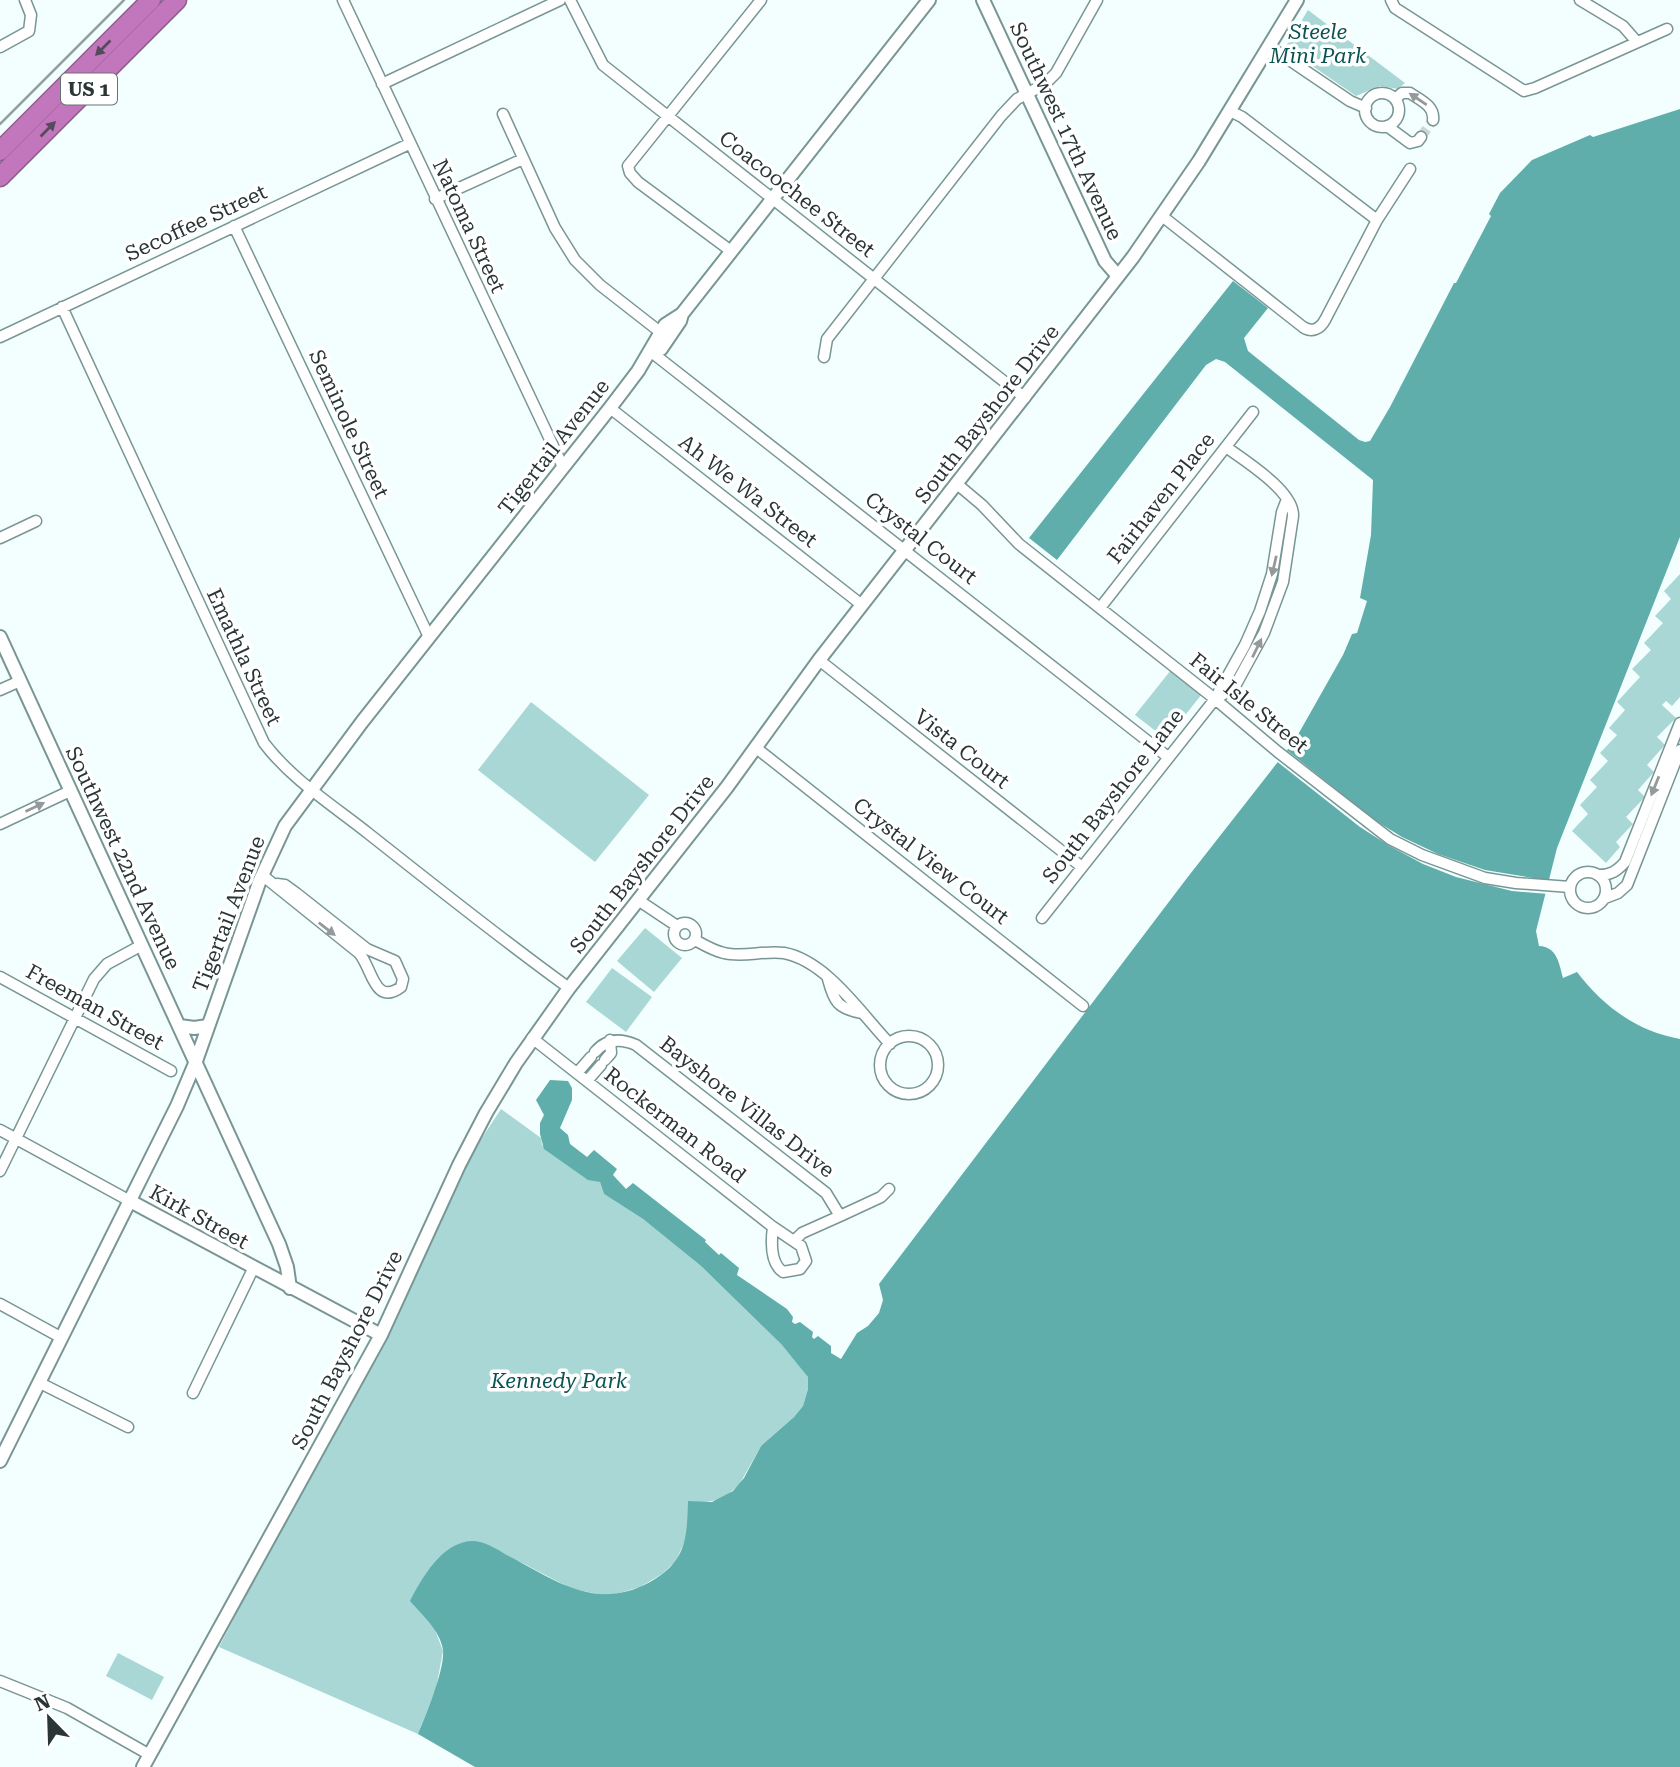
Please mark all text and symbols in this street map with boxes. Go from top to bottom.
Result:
street label: Southwest 17th Avenue [1005,18,1127,244]
park label: Steele Mini Park [1269,20,1367,68]
one-way arrow [95,40,112,56]
road number: US 1 [61,74,117,104]
one-way arrow [1409,92,1427,106]
one-way arrow [40,121,57,138]
street label: Coacoochee Street [715,126,880,262]
street label: Natoma Street [428,156,510,297]
street label: Secoffee Street [121,180,271,266]
street label: South Bayshore Drive [910,320,1064,508]
street label: Seminole Street [304,346,394,502]
street label: Tigertail Avenue [494,374,614,520]
street label: Fairhaven Place [1103,428,1219,568]
street label: Ah We Wa Street [674,430,822,552]
street label: Crystal Court [860,487,982,589]
one-way arrow [1268,555,1279,577]
street label: Emathla Street [202,585,286,729]
one-way arrow [1252,638,1263,658]
street label: Fair Isle Street [1185,648,1313,758]
street label: South Bayshore Lane [1038,704,1188,888]
street label: Vista Court [910,705,1014,794]
street label: Southwest 22nd Avenue [61,743,185,973]
street label: South Bayshore Drive [565,770,719,958]
one-way arrow [1649,776,1660,797]
street label: Crystal View Court [849,793,1014,929]
one-way arrow [25,802,45,813]
street label: Tigertail Avenue [188,832,270,996]
one-way arrow [318,922,336,937]
street label: Freeman Street [22,959,168,1055]
street label: Bayshore Villas Drive [655,1031,839,1183]
street label: Rockerman Road [600,1062,751,1188]
street label: Kirk Street [145,1180,253,1254]
street label: South Bayshore Drive [286,1247,408,1453]
park label: Kennedy Park [490,1369,628,1393]
north arrow [14,1683,84,1753]
text: N [31,1689,54,1716]

